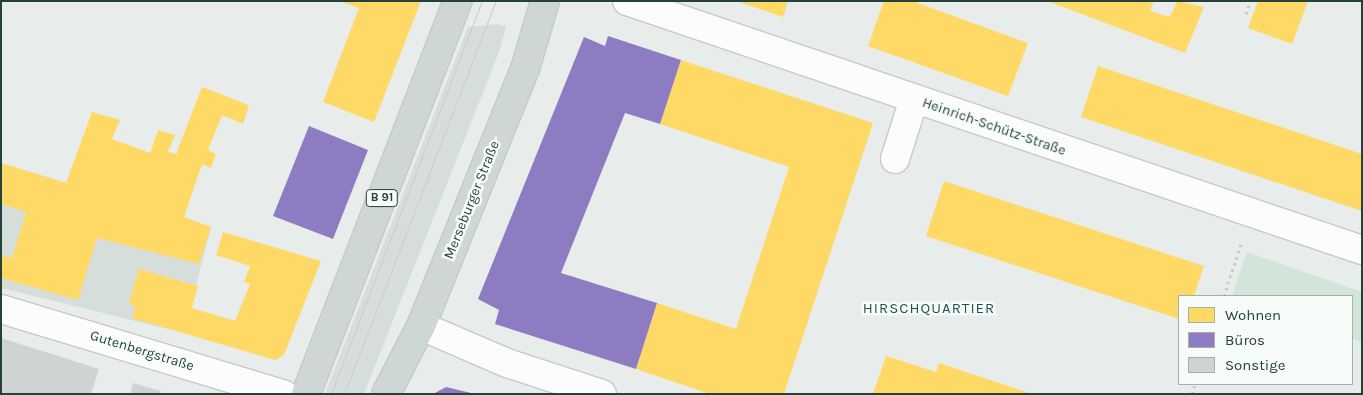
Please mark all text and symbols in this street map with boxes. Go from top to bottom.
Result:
street label: Heinrich-Schütz-Straße [920,95,1068,159]
street label: Merseburger Straße [441,138,503,262]
road number: B 91 [366,188,398,208]
legend [1178,295,1353,385]
district label: HIRSCHQUARTIER [861,300,997,318]
text: Wohnen [1225,306,1281,324]
street label: Gutenbergstraße [88,327,196,375]
text: Büros [1225,331,1265,349]
text: Sonstige [1225,356,1285,374]

